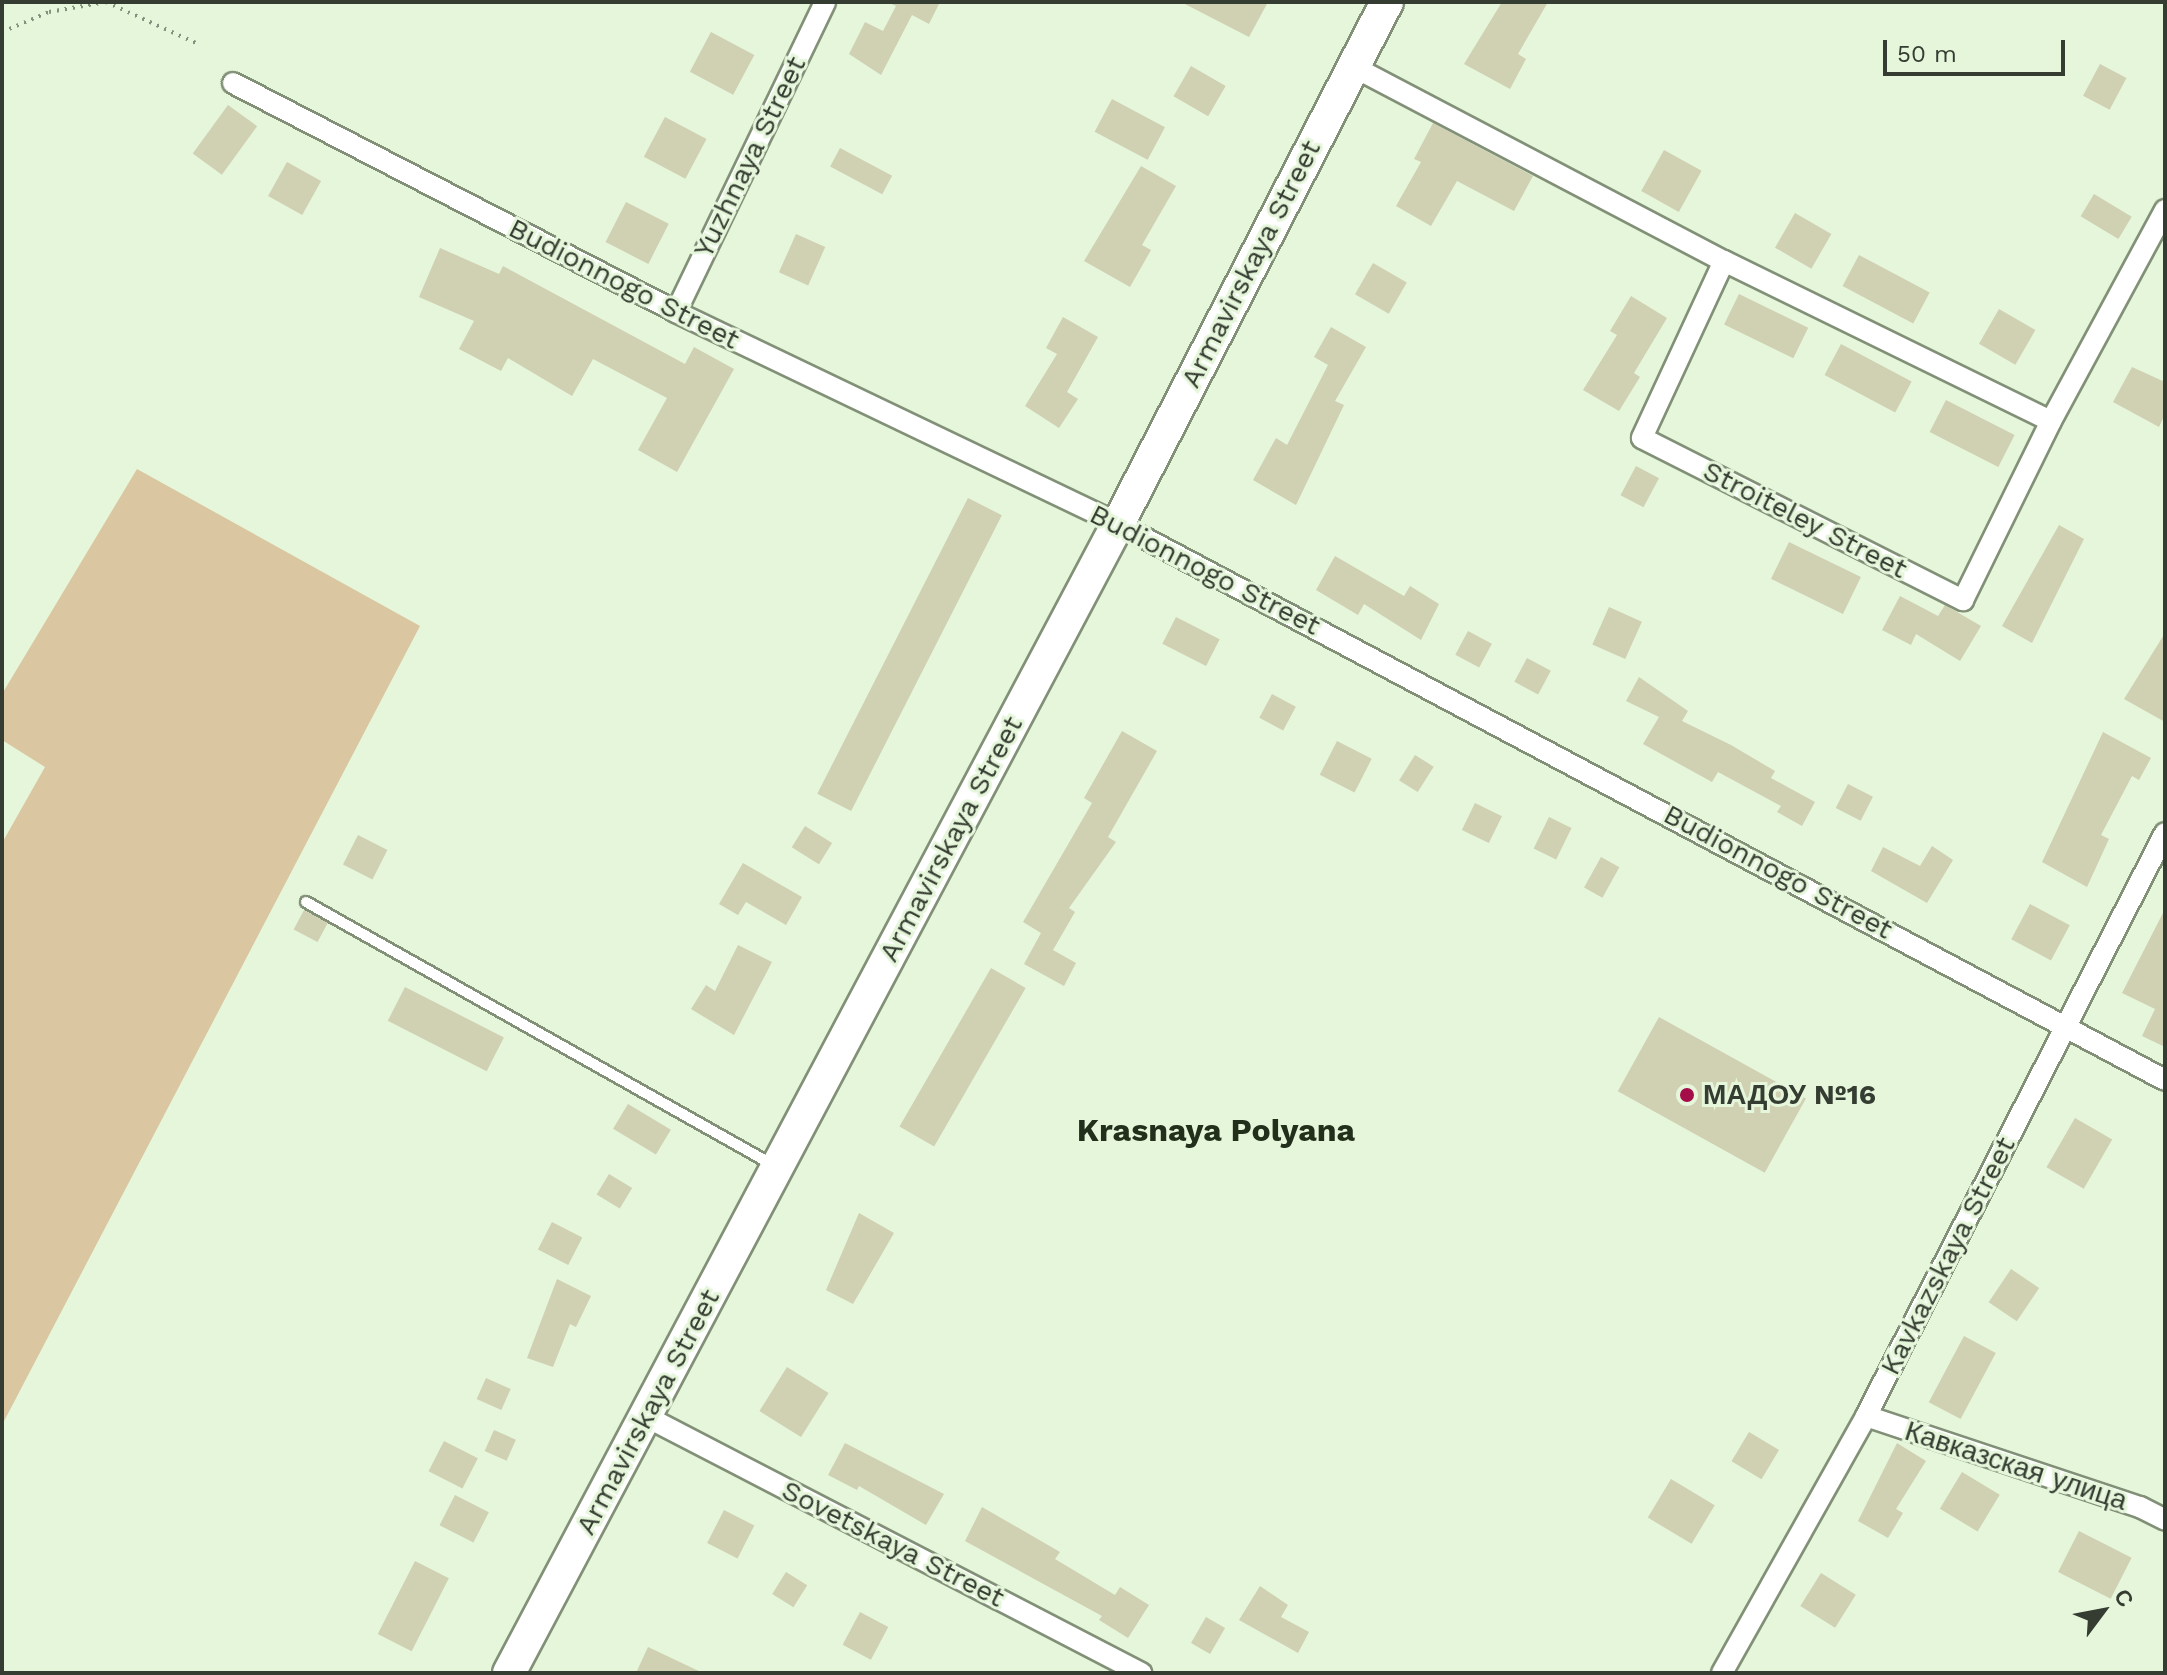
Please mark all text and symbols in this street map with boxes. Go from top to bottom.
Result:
scale bar [1887,24,2069,74]
text: 50 m [1897,40,1957,68]
street label: Yuzhnaya Street [687,51,813,263]
street label: Armavirskaya Street [1174,134,1328,394]
street label: Budionnogo Street [503,211,745,357]
street label: Stroiteley Street [1697,454,1913,586]
street label: Budionnogo Street [1084,497,1326,643]
street label: Armavirskaya Street [872,710,1030,968]
street label: Budionnogo Street [1658,797,1898,947]
place label: МАДОУ №16 [1703,1078,1876,1112]
marker: МАДОУ №16 [1678,1086,1696,1104]
district label: Krasnaya Polyana [1077,1111,1355,1149]
street label: Kavkazskaya Street [1873,1131,2023,1381]
street label: Armavirskaya Street [569,1283,727,1541]
street label: Кавказская улица [1901,1414,2131,1518]
street label: Sovetskaya Street [776,1473,1010,1615]
north arrow [2063,1571,2143,1651]
text: С [2109,1585,2139,1611]

